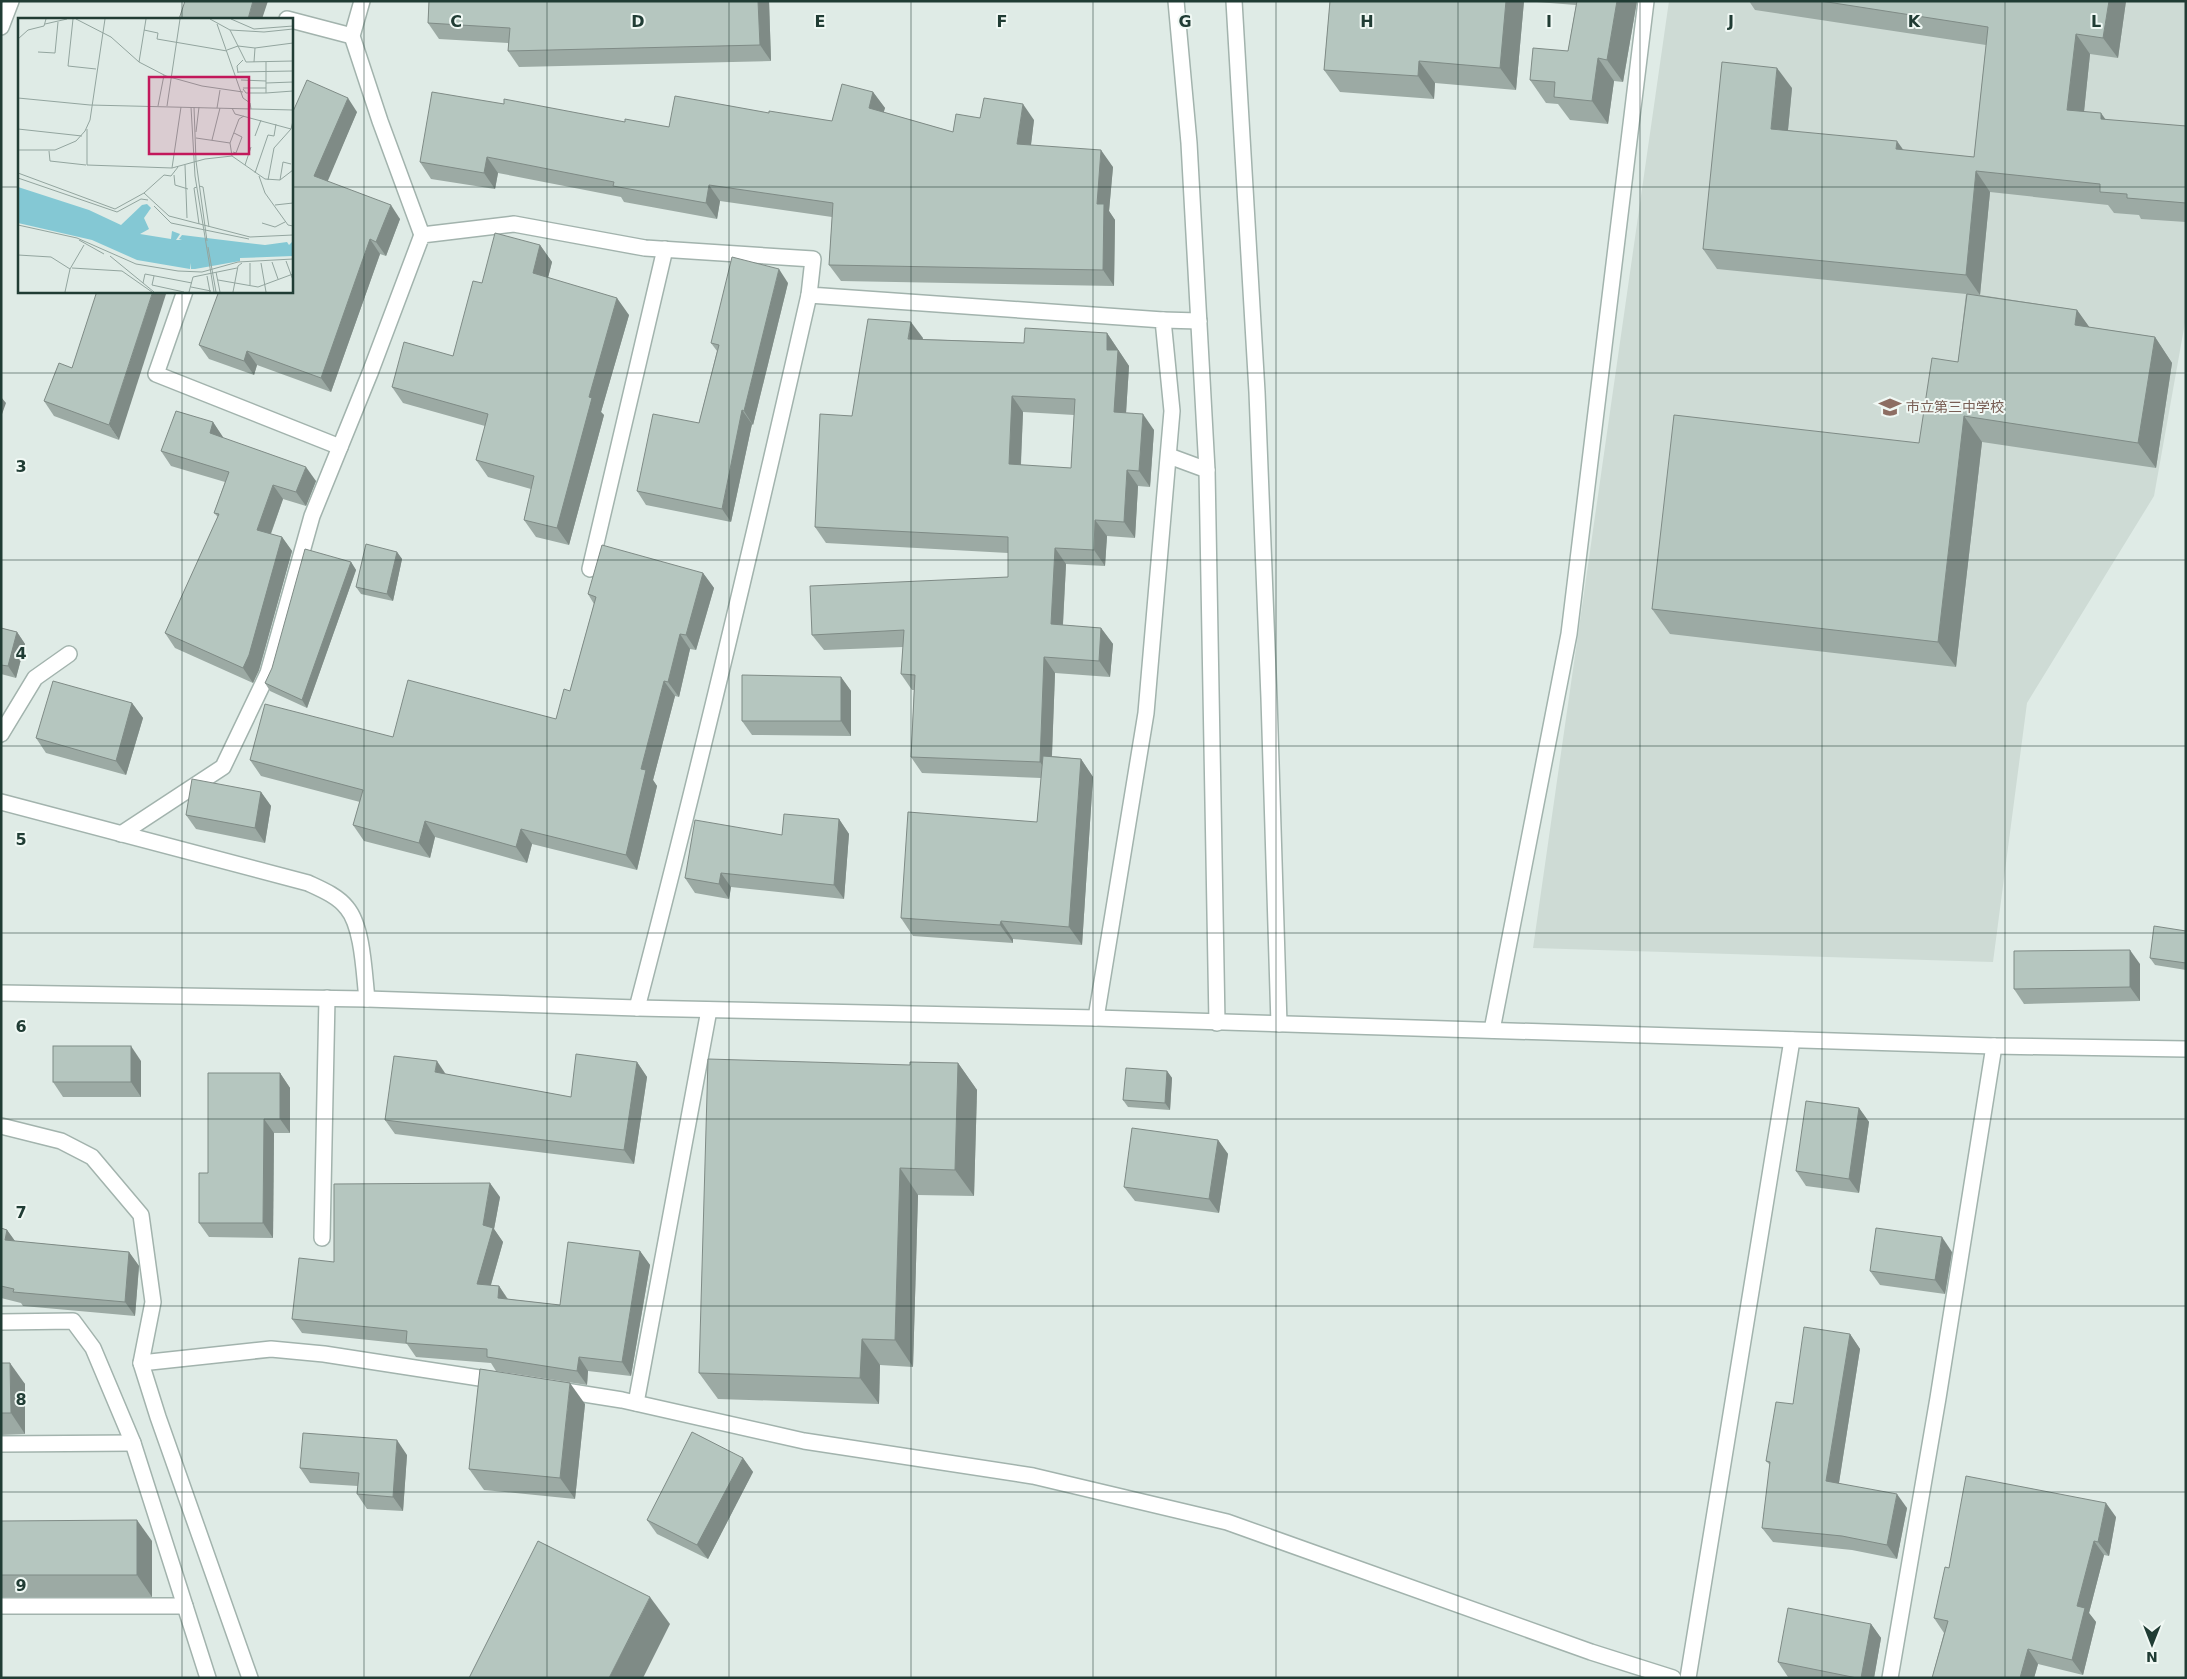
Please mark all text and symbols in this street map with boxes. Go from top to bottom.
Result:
text: C [450,12,462,31]
text: D [631,12,645,31]
text: E [815,12,825,31]
text: F [997,12,1007,31]
text: G [1178,12,1192,31]
text: H [1360,12,1374,31]
text: I [1546,12,1552,31]
text: J [1727,12,1734,31]
text: K [1908,12,1921,31]
text: L [2091,12,2101,31]
inset map [18,18,292,292]
school or university icon: 市立第三中学校 [1877,394,1903,420]
place label: 市立第三中学校 [1906,399,2004,415]
text: 3 [15,457,27,476]
text: 4 [15,644,27,663]
text: 5 [15,830,27,849]
text: 6 [15,1017,27,1036]
text: 7 [15,1203,27,1222]
text: 8 [15,1390,27,1409]
text: 9 [15,1576,27,1595]
north arrow [2127,1619,2177,1669]
text: N [2146,1649,2158,1665]

